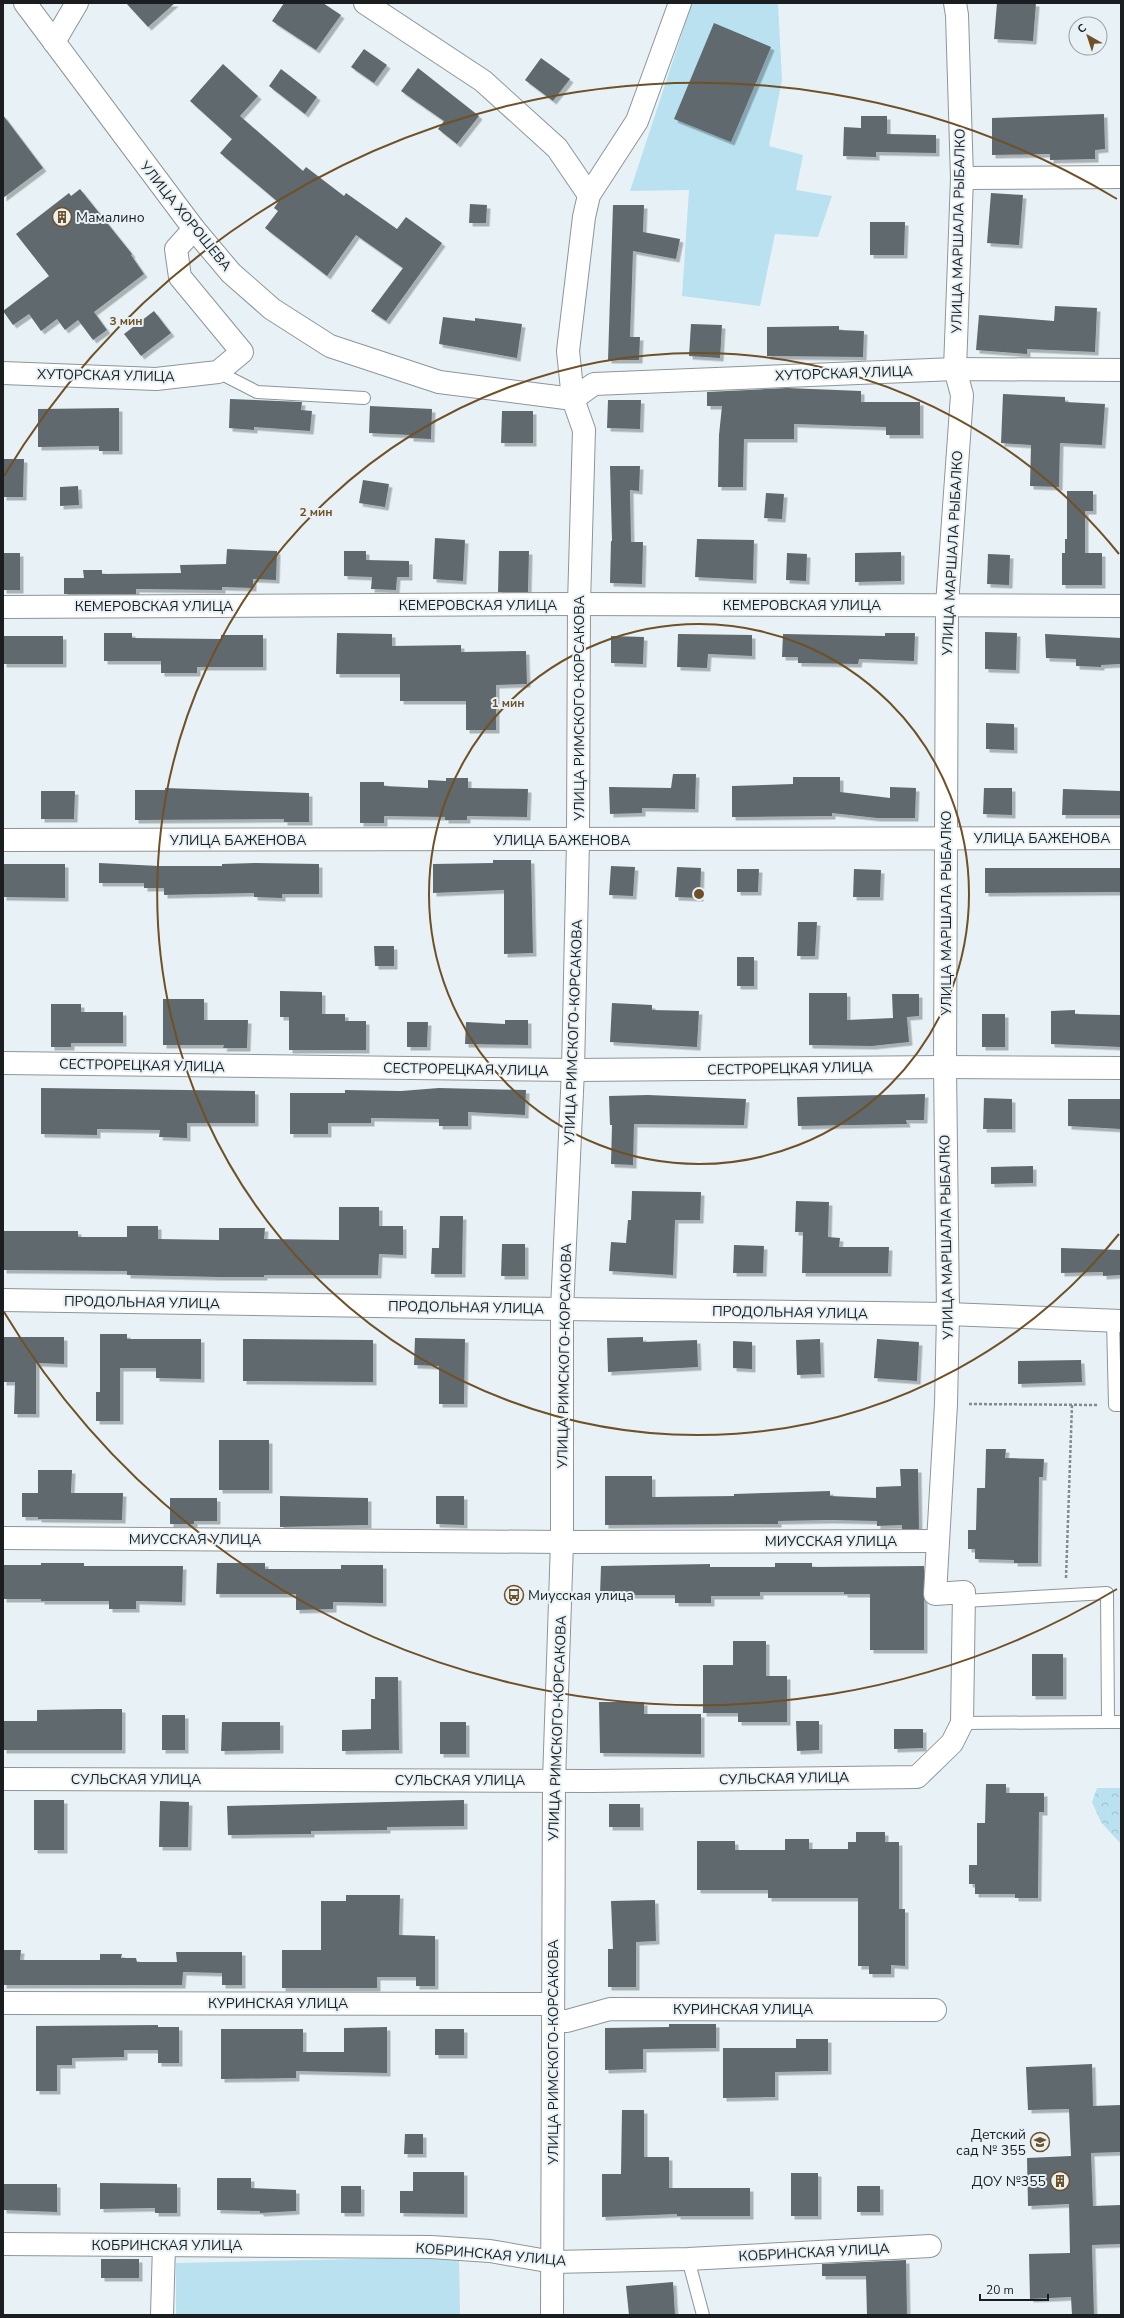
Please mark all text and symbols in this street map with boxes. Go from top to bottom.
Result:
north arrow [1068,16,1108,56]
text: С [1074,20,1090,37]
street label: УЛИЦА МАРШАЛА РЫБАЛКО [947,128,970,335]
street label: УЛИЦА ХОРОШЕВА [135,157,236,275]
building icon: Мамалино [51,206,73,228]
place label: Мамалино [76,208,145,227]
text: 3 мин [109,313,143,329]
street label: ХУТОРСКАЯ УЛИЦА [775,362,913,385]
street label: ХУТОРСКАЯ УЛИЦА [37,365,175,386]
street label: УЛИЦА МАРШАЛА РЫБАЛКО [938,450,967,657]
text: 2 мин [299,504,333,520]
street label: УЛИЦА РИМСКОГО-КОРСАКОВА [570,595,589,822]
street label: КЕМЕРОВСКАЯ УЛИЦА [399,596,557,615]
street label: КЕМЕРОВСКАЯ УЛИЦА [723,596,881,615]
street label: КЕМЕРОВСКАЯ УЛИЦА [75,597,233,616]
text: 1 мин [491,695,525,711]
street label: УЛИЦА МАРШАЛА РЫБАЛКО [937,810,956,1017]
street label: УЛИЦА БАЖЕНОВА [973,829,1110,848]
street label: УЛИЦА БАЖЕНОВА [169,831,306,850]
street label: УЛИЦА БАЖЕНОВА [493,831,630,850]
centre of rings [692,887,706,901]
street label: УЛИЦА РИМСКОГО-КОРСАКОВА [560,919,587,1146]
street label: СЕСТРОРЕЦКАЯ УЛИЦА [59,1055,225,1076]
street label: СЕСТРОРЕЦКАЯ УЛИЦА [707,1058,873,1079]
street label: СЕСТРОРЕЦКАЯ УЛИЦА [383,1059,549,1080]
street label: УЛИЦА МАРШАЛА РЫБАЛКО [935,1134,958,1341]
street label: УЛИЦА РИМСКОГО-КОРСАКОВА [553,1243,576,1470]
street label: ПРОДОЛЬНАЯ УЛИЦА [64,1292,220,1313]
street label: ПРОДОЛЬНАЯ УЛИЦА [388,1297,544,1318]
street label: ПРОДОЛЬНАЯ УЛИЦА [712,1302,868,1323]
street label: МИУССКАЯ УЛИЦА [129,1530,261,1549]
street label: МИУССКАЯ УЛИЦА [765,1532,897,1551]
bus stop icon: Миусская улица [503,1584,525,1606]
place label: Миусская улица [528,1586,634,1605]
street label: УЛИЦА РИМСКОГО-КОРСАКОВА [544,1615,571,1842]
street label: СУЛЬСКАЯ УЛИЦА [719,1768,849,1789]
street label: СУЛЬСКАЯ УЛИЦА [71,1770,201,1789]
street label: СУЛЬСКАЯ УЛИЦА [395,1771,525,1790]
street label: УЛИЦА РИМСКОГО-КОРСАКОВА [544,1939,563,2166]
street label: КУРИНСКАЯ УЛИЦА [208,1994,348,2013]
street label: КУРИНСКАЯ УЛИЦА [673,2000,813,2019]
place label: Детский сад № 355 [956,2125,1026,2160]
school or university icon: Детский сад № 355 [1029,2131,1051,2153]
building icon: ДОУ №355 [1049,2170,1071,2192]
place label: ДОУ №355 [972,2172,1046,2191]
street label: КОБРИНСКАЯ УЛИЦА [91,2236,243,2255]
street label: КОБРИНСКАЯ УЛИЦА [415,2238,567,2271]
street label: КОБРИНСКАЯ УЛИЦА [738,2239,890,2266]
scale bar [980,2276,1048,2302]
text: 20 m [986,2282,1014,2298]

